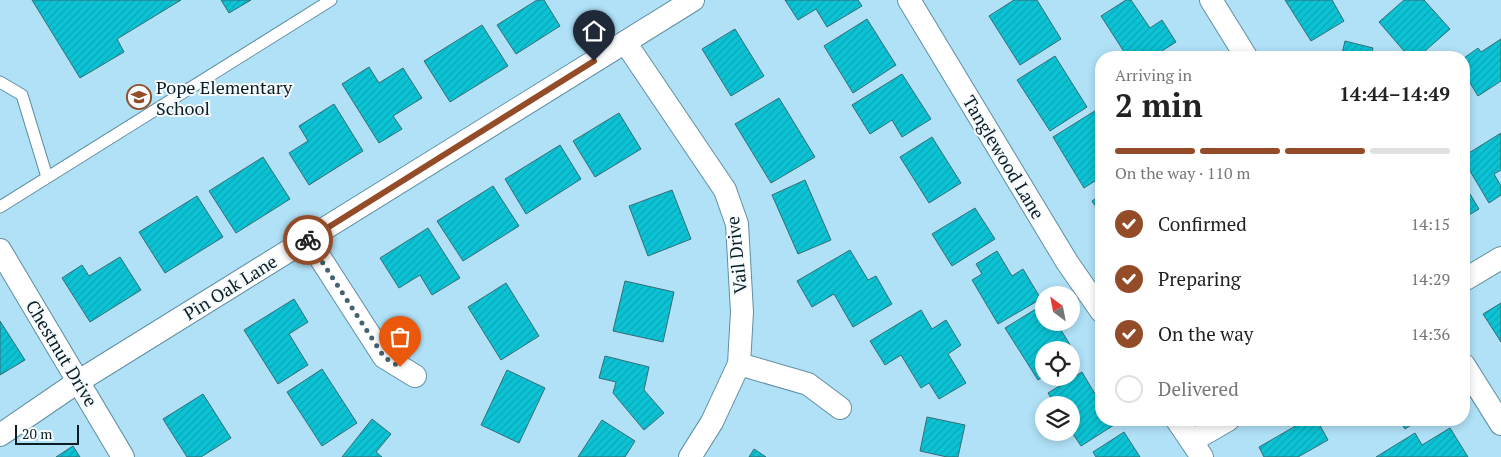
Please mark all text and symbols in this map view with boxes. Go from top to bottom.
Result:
pin [573,10,615,61]
icon: home [580,17,608,45]
text: Arriving in [1115,64,1192,86]
place label: Pope Elementary School [156,75,293,120]
text: 14:44–14:49 [1339,81,1450,106]
school or university icon: Pope Elementary School [126,84,152,110]
text: 2 min [1115,84,1203,126]
street label: Tanglewood Lane [958,91,1050,223]
text: On the way · 110 m [1115,162,1250,184]
icon: check [1115,210,1143,238]
text: Confirmed [1158,211,1247,236]
text: 14:15 [1411,213,1450,235]
courier [283,215,333,265]
street label: Vail Drive [720,215,752,295]
icon: bike [294,226,322,254]
street label: Pin Oak Lane [179,249,281,325]
icon: check [1115,265,1143,293]
text: Preparing [1158,266,1241,291]
text: 14:29 [1411,268,1450,290]
north arrow [1035,286,1080,331]
map controls [1035,286,1080,441]
street label: Chestnut Drive [21,295,103,411]
pin [379,316,421,367]
icon: check [1115,320,1143,348]
text: On the way [1158,321,1253,346]
icon: bag [386,323,414,351]
text: 14:36 [1411,323,1450,345]
button: locate [1035,341,1080,386]
text: Delivered [1158,376,1239,401]
button: layers [1035,396,1080,441]
scale bar [15,422,79,445]
text: 20 m [22,424,52,443]

